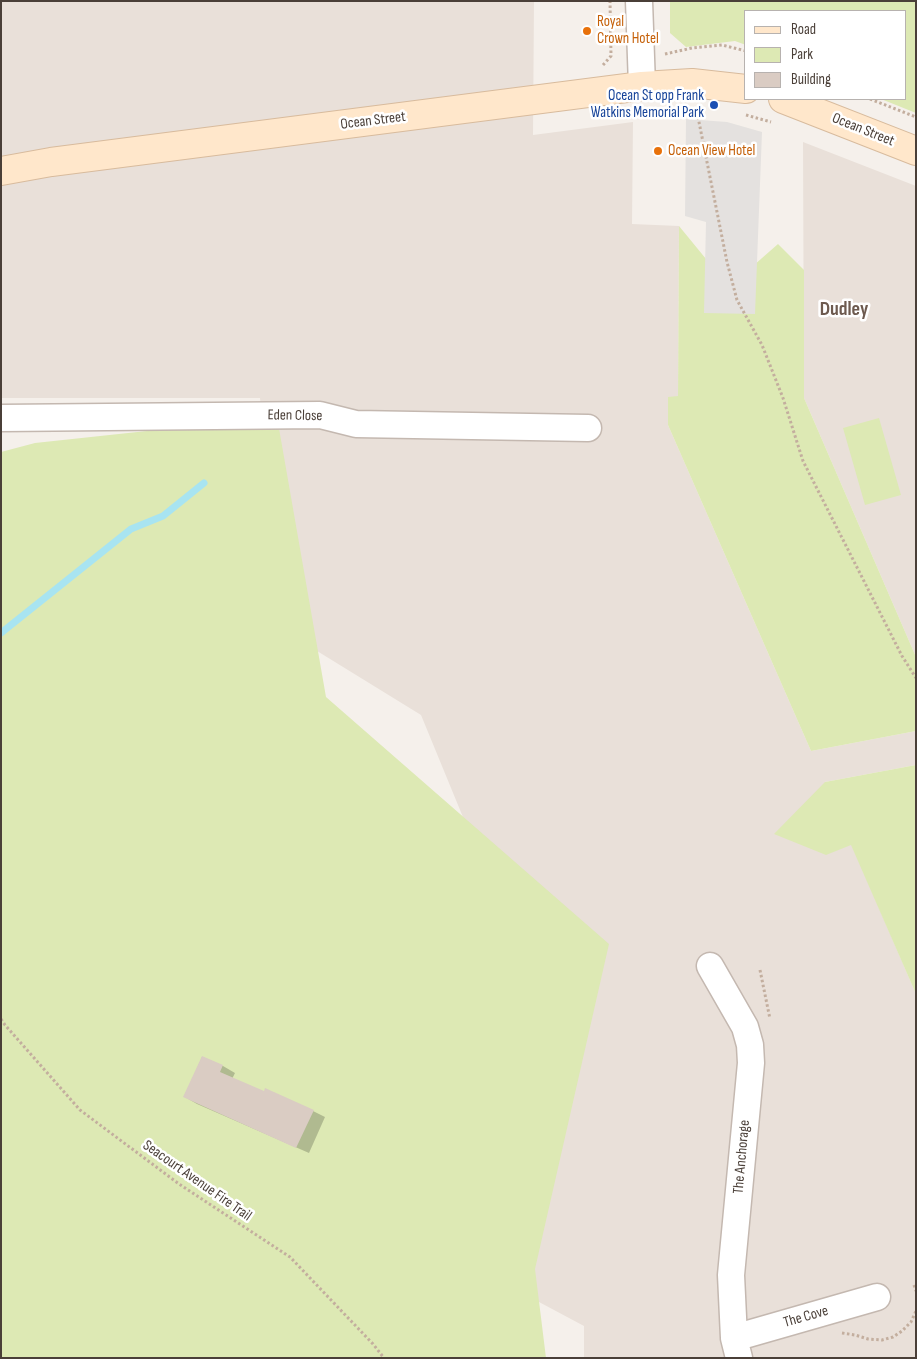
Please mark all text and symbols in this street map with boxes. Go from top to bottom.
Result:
legend [744,10,907,100]
place label: Royal Crown Hotel [597,13,659,48]
text: Road [791,20,816,39]
marker: Royal Crown Hotel [581,25,593,37]
text: Park [791,45,813,64]
text: Building [791,70,831,89]
place label: Ocean St opp Frank Watkins Memorial Park [591,87,704,122]
marker: Ocean St opp Frank Watkins Memorial Park [708,99,720,111]
street label: Ocean Street [339,108,407,134]
street label: Ocean Street [829,109,897,151]
place label: Ocean View Hotel [668,142,755,160]
marker: Ocean View Hotel [652,145,664,157]
district label: Dudley [820,298,868,322]
street label: Eden Close [267,407,323,425]
street label: The Anchorage [730,1119,754,1195]
street label: Seacourt Avenue Fire Trail [139,1137,255,1225]
street label: The Cove [782,1302,830,1332]

